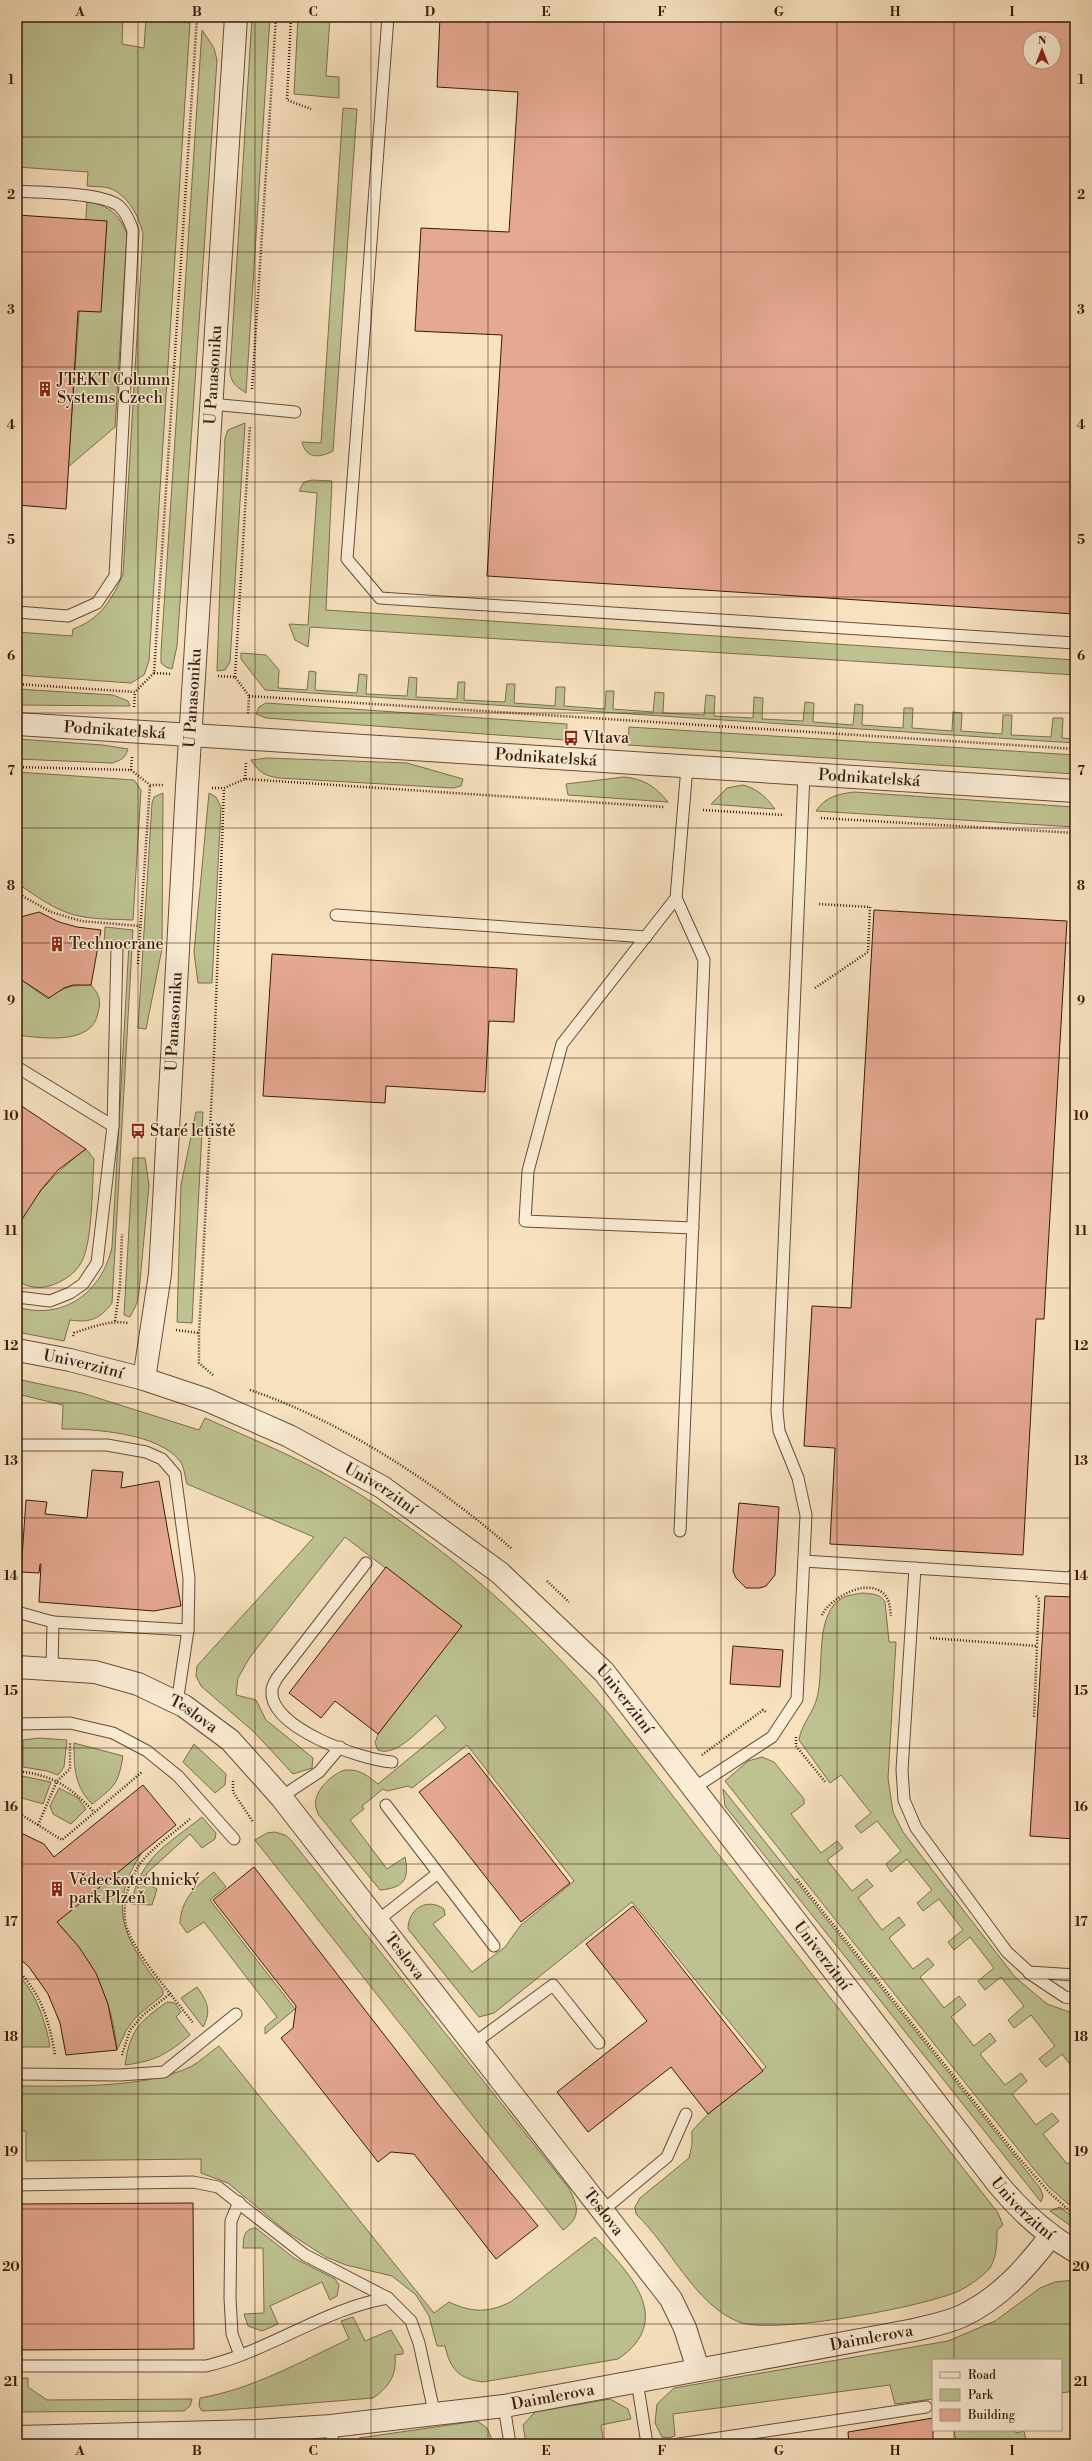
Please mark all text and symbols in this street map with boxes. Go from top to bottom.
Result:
text: A [74,4,85,20]
text: B [192,4,202,20]
text: C [308,4,318,20]
text: D [425,4,435,20]
text: E [541,4,551,20]
text: F [657,4,667,20]
text: G [774,4,785,20]
text: H [890,4,901,20]
text: I [1009,4,1015,20]
north arrow [1022,30,1062,70]
text: N [1038,34,1047,48]
text: 1 [8,72,15,88]
text: 1 [1078,72,1085,88]
text: 2 [7,187,15,203]
text: 2 [1077,187,1085,203]
text: 3 [7,302,15,318]
text: 3 [1077,302,1085,318]
street label: U Panasoniku [200,324,226,425]
place label: JTEKT Column Systems Czech [56,370,171,408]
building icon: JTEKT Column Systems Czech [36,380,54,398]
text: 4 [7,417,16,433]
text: 4 [1077,417,1086,433]
text: 5 [7,532,15,548]
text: 5 [1077,532,1085,548]
text: 6 [7,648,15,664]
street label: U Panasoniku [180,648,206,749]
text: 6 [1077,648,1085,664]
street label: Podnikatelská [63,717,167,743]
place label: Vltava [582,728,630,748]
bus stop icon: Vltava [562,729,580,747]
street label: Podnikatelská [494,744,598,771]
text: 7 [7,763,15,779]
text: 7 [1077,763,1085,779]
street label: Podnikatelská [818,765,922,791]
text: 8 [7,878,15,894]
text: 8 [1077,878,1085,894]
place label: Technocrane [69,934,164,954]
building icon: Technocrane [48,935,66,953]
street label: U Panasoniku [161,971,187,1072]
text: 9 [7,993,15,1009]
text: 9 [1077,993,1085,1009]
text: 10 [3,1108,19,1124]
text: 10 [1073,1108,1089,1124]
place label: Staré letiště [150,1121,236,1141]
bus stop icon: Staré letiště [129,1122,147,1140]
text: 11 [5,1223,18,1239]
text: 11 [1075,1223,1088,1239]
text: 12 [4,1338,18,1354]
text: 12 [1074,1338,1088,1354]
street label: Univerzitní [42,1345,127,1384]
text: 13 [4,1453,18,1469]
text: 13 [1074,1453,1088,1469]
street label: Univerzitní [341,1458,421,1520]
text: 14 [4,1568,18,1584]
text: 14 [1074,1568,1088,1584]
street label: Univerzitní [592,1660,658,1738]
text: 15 [4,1683,18,1699]
text: 15 [1074,1683,1088,1699]
street label: Teslova [166,1691,222,1738]
text: 16 [4,1799,18,1815]
text: 16 [1074,1799,1088,1815]
place label: Vědeckotechnický park Plzeň [68,1870,200,1908]
building icon: Vědeckotechnický park Plzeň [48,1880,66,1898]
text: 17 [4,1914,18,1930]
text: 17 [1074,1914,1088,1930]
street label: Univerzitní [789,1917,856,1995]
street label: Teslova [380,1929,430,1984]
text: 18 [4,2029,18,2045]
text: 18 [1074,2029,1088,2045]
text: 19 [4,2144,18,2160]
text: 19 [1074,2144,1088,2160]
street label: Univerzitní [986,2173,1059,2245]
street label: Teslova [579,2184,629,2240]
text: 20 [2,2259,20,2275]
text: 20 [1072,2259,1090,2275]
street label: Daimlerova [828,2320,915,2355]
legend [932,2359,1062,2431]
text: Road [968,2368,996,2383]
text: 21 [4,2374,19,2390]
text: 21 [1074,2374,1089,2390]
street label: Daimlerova [510,2379,597,2414]
text: Park [968,2388,994,2403]
text: Building [967,2408,1016,2423]
text: A [74,2443,85,2459]
text: B [192,2443,202,2459]
text: C [308,2443,318,2459]
text: D [425,2443,435,2459]
text: E [541,2443,551,2459]
text: F [657,2443,667,2459]
text: G [774,2443,785,2459]
text: H [890,2443,901,2459]
text: I [1009,2443,1015,2459]

